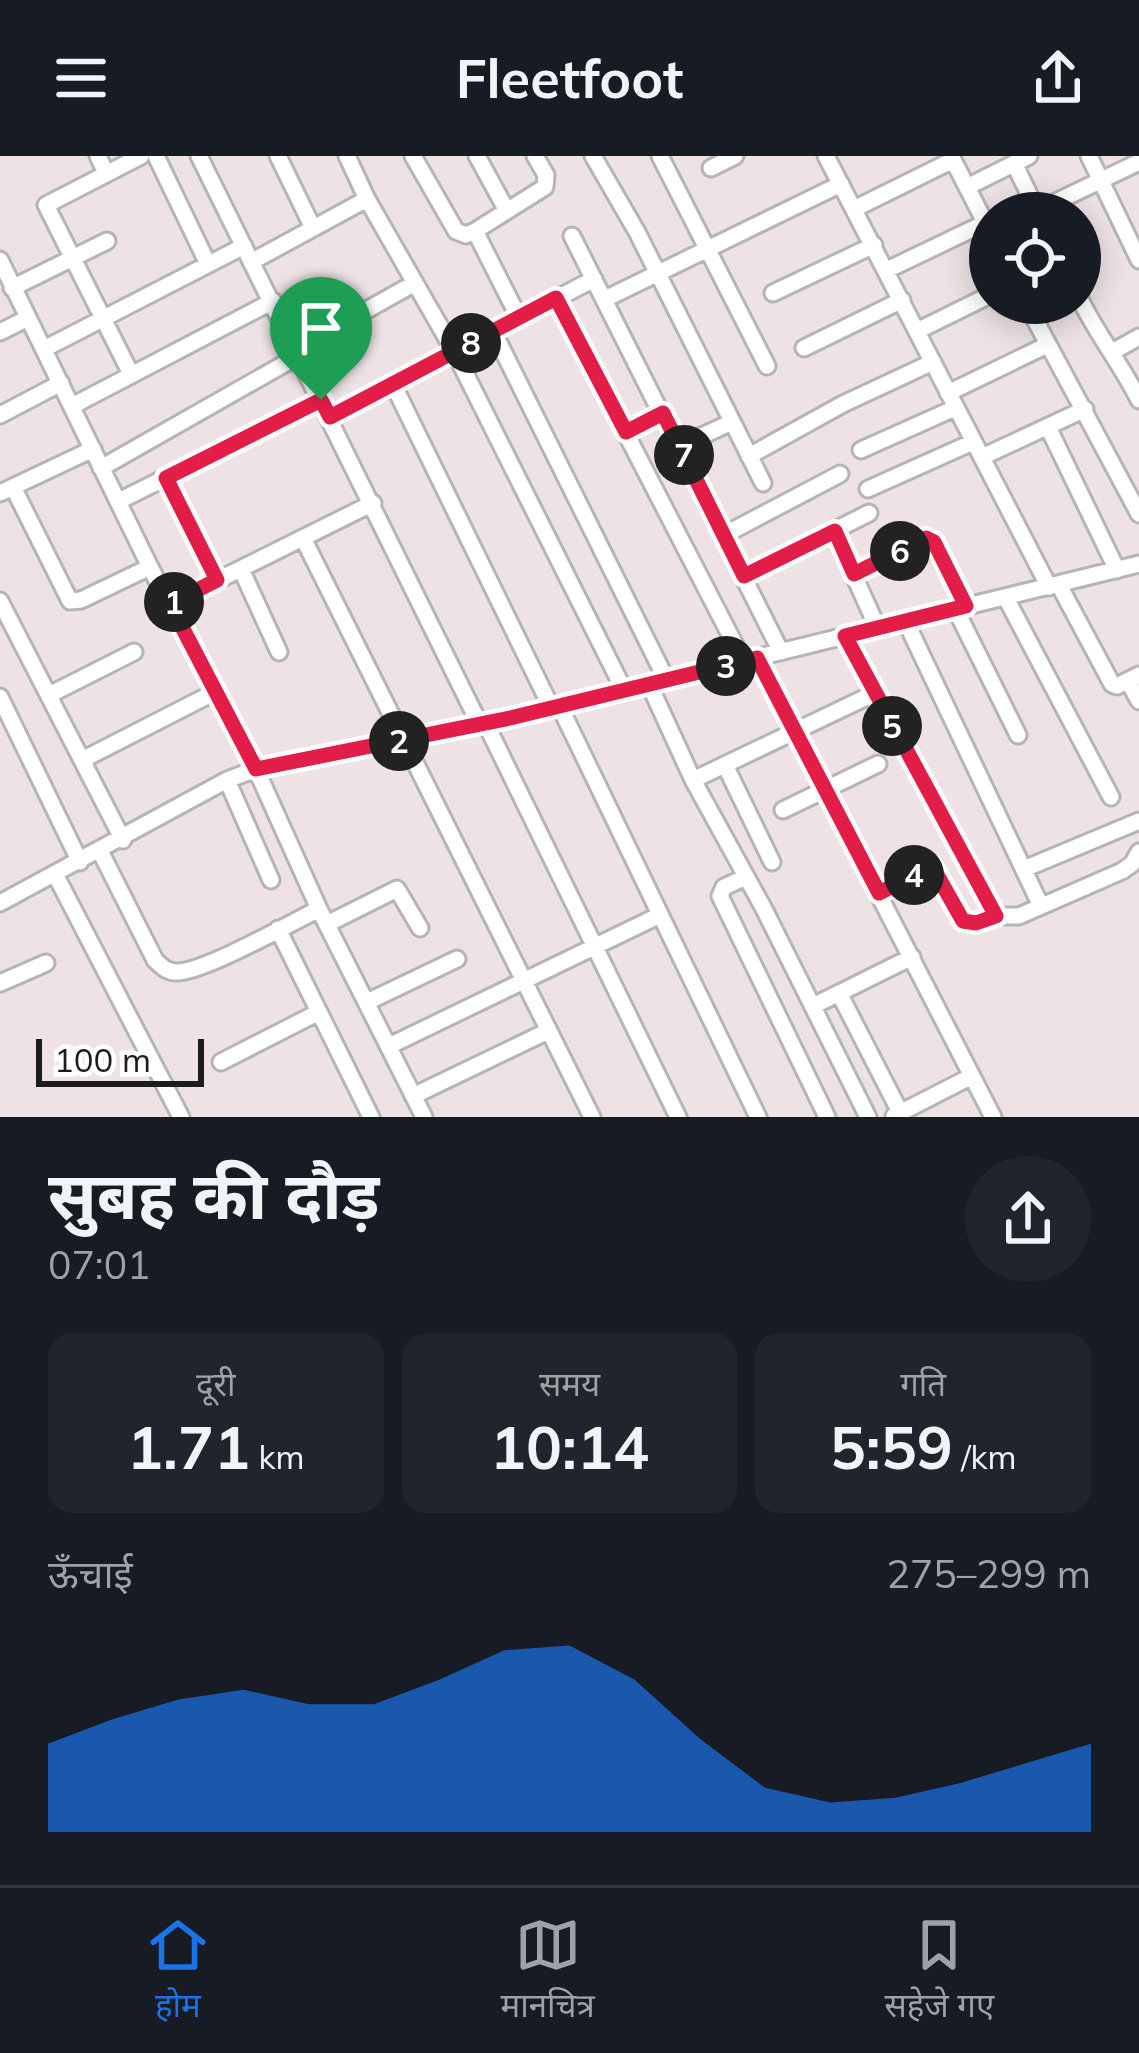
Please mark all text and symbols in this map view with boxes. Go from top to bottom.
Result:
text: Fleetfoot [456,44,683,112]
icon: menu [48,45,114,111]
icon: share [1025,45,1091,111]
map controls [969,192,1101,324]
button: locate [969,192,1101,324]
pin [270,277,372,400]
icon: arrive [288,295,354,361]
pin: 8 [441,313,501,373]
text: 8 [461,322,481,363]
pin: 7 [654,425,714,485]
text: 7 [674,434,694,475]
pin: 6 [870,521,930,581]
text: 6 [890,530,910,571]
pin: 1 [144,572,204,632]
text: 1 [164,581,184,622]
pin: 3 [696,636,756,696]
text: 3 [716,645,736,686]
pin: 5 [862,696,922,756]
text: 5 [882,705,902,746]
pin: 2 [369,711,429,771]
text: 2 [389,720,409,761]
pin: 4 [884,845,944,905]
text: 4 [904,854,924,895]
scale bar [36,1033,204,1086]
text: 100 m [54,1039,151,1080]
text: सुबह की दौड़ [48,1153,379,1236]
button: share [965,1156,1091,1282]
text: 07:01 [48,1240,151,1289]
text: दूरी [196,1363,236,1404]
text: समय [539,1363,600,1404]
text: गति [900,1363,946,1404]
text: 1.71 [127,1409,250,1484]
text: 10:14 [490,1409,649,1484]
text: 5:59 [830,1409,953,1484]
text: km [250,1436,305,1477]
text: /km [953,1436,1017,1477]
text: ऊँचाई [48,1549,133,1598]
text: 275–299 m [886,1549,1091,1598]
tab: होम [145,1912,211,2030]
tab: मानचित्र [500,1912,595,2030]
tab: सहेजे गए [884,1912,994,2030]

